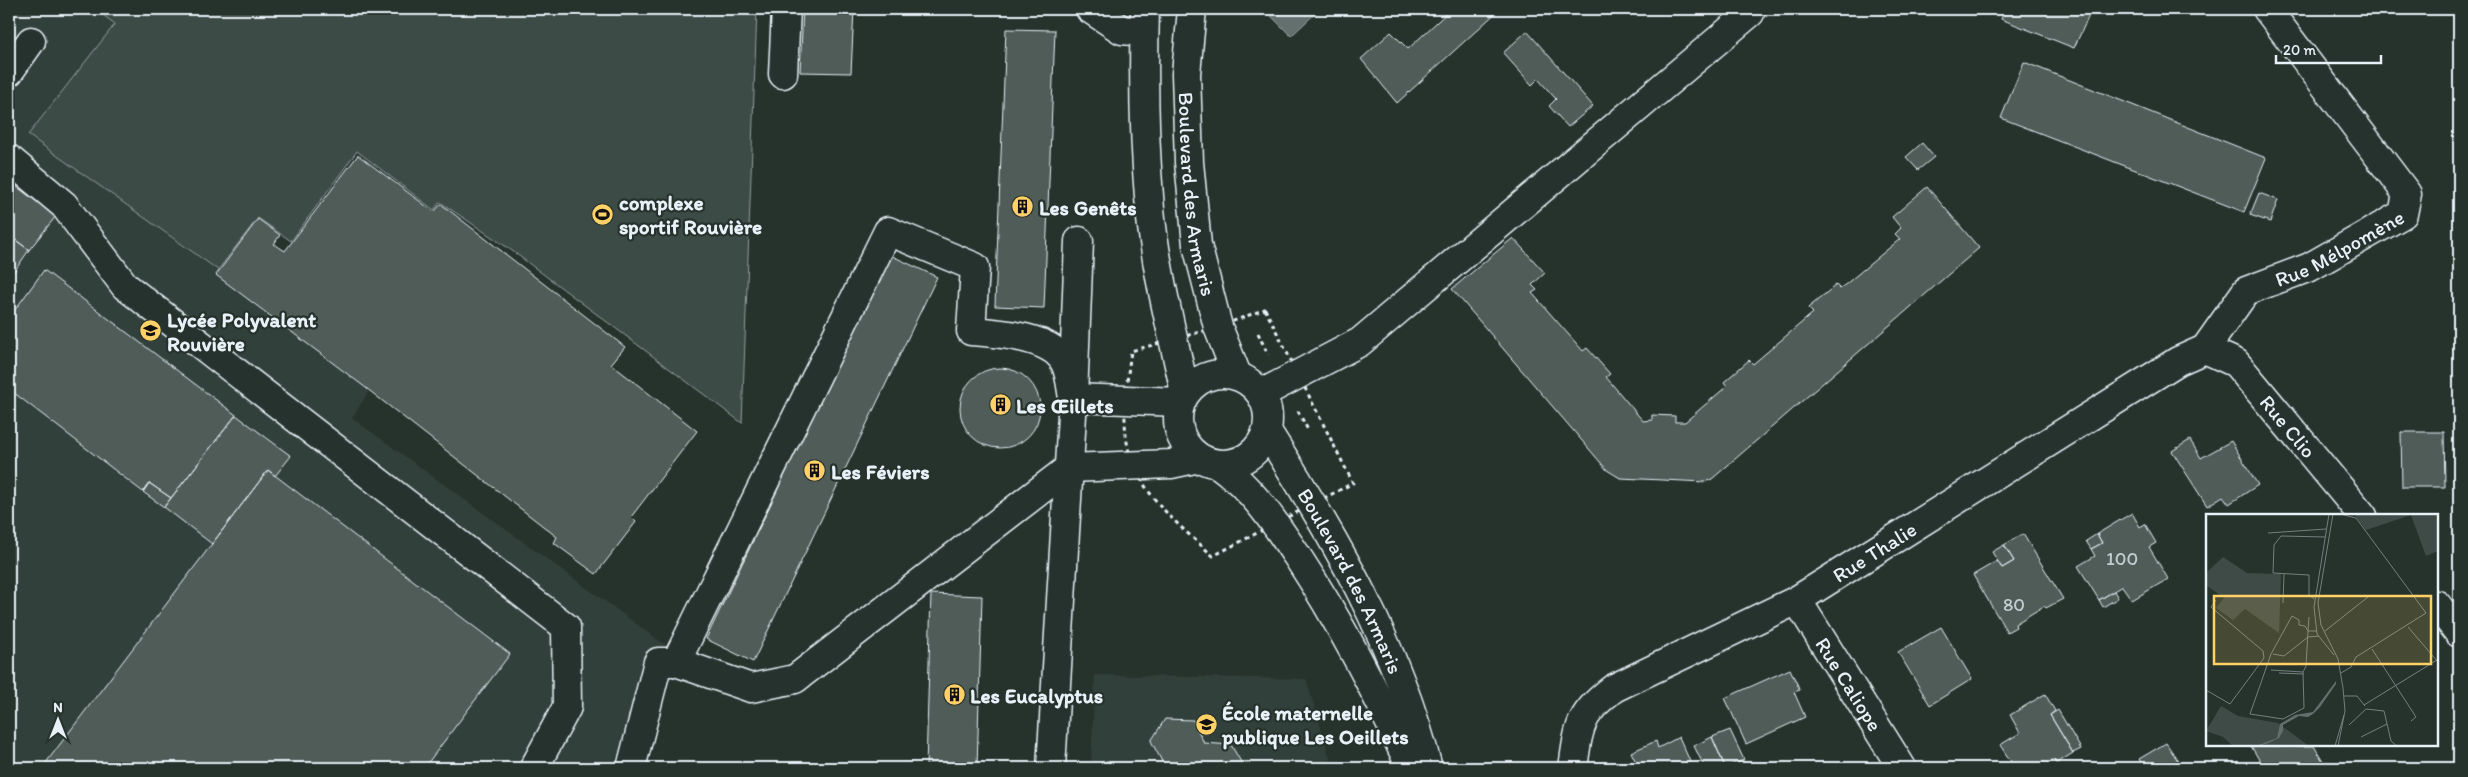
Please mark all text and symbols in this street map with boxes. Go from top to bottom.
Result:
scale bar [2276,32,2380,64]
text: 20 m [2283,41,2317,59]
street label: Boulevard des Armaris [1174,92,1222,298]
place label: complexe sportif Rouvière [619,190,762,240]
building icon: Les Genêts [1011,195,1035,219]
place label: Les Genêts [1039,195,1137,220]
sports icon: complexe sportif Rouvière [591,202,615,226]
street label: Rue Mélpomène [2271,204,2408,292]
place label: Lycée Polyvalent Rouvière [167,307,316,356]
school or university icon: Lycée Polyvalent Rouvière [139,319,163,343]
street label: Rue Clio [2255,389,2322,463]
building icon: Les Œillets [988,393,1012,417]
place label: Les Œillets [1016,393,1114,418]
building icon: Les Féviers [803,459,827,483]
place label: Les Féviers [831,459,930,484]
street label: Boulevard des Armaris [1293,483,1409,677]
inset map [2206,514,2438,747]
street label: Rue Thalie [1828,516,1921,587]
house number: 100 [2106,547,2138,570]
house number: 80 [2003,593,2025,616]
street label: Rue Caliope [1811,632,1888,736]
building icon: Les Eucalyptus [942,683,966,707]
place label: Les Eucalyptus [970,683,1103,709]
north arrow [32,694,82,744]
text: N [53,699,63,716]
place label: École maternelle publique Les Oeillets [1221,700,1409,750]
school or university icon: École maternelle publique Les Oeillets [1194,712,1218,736]

